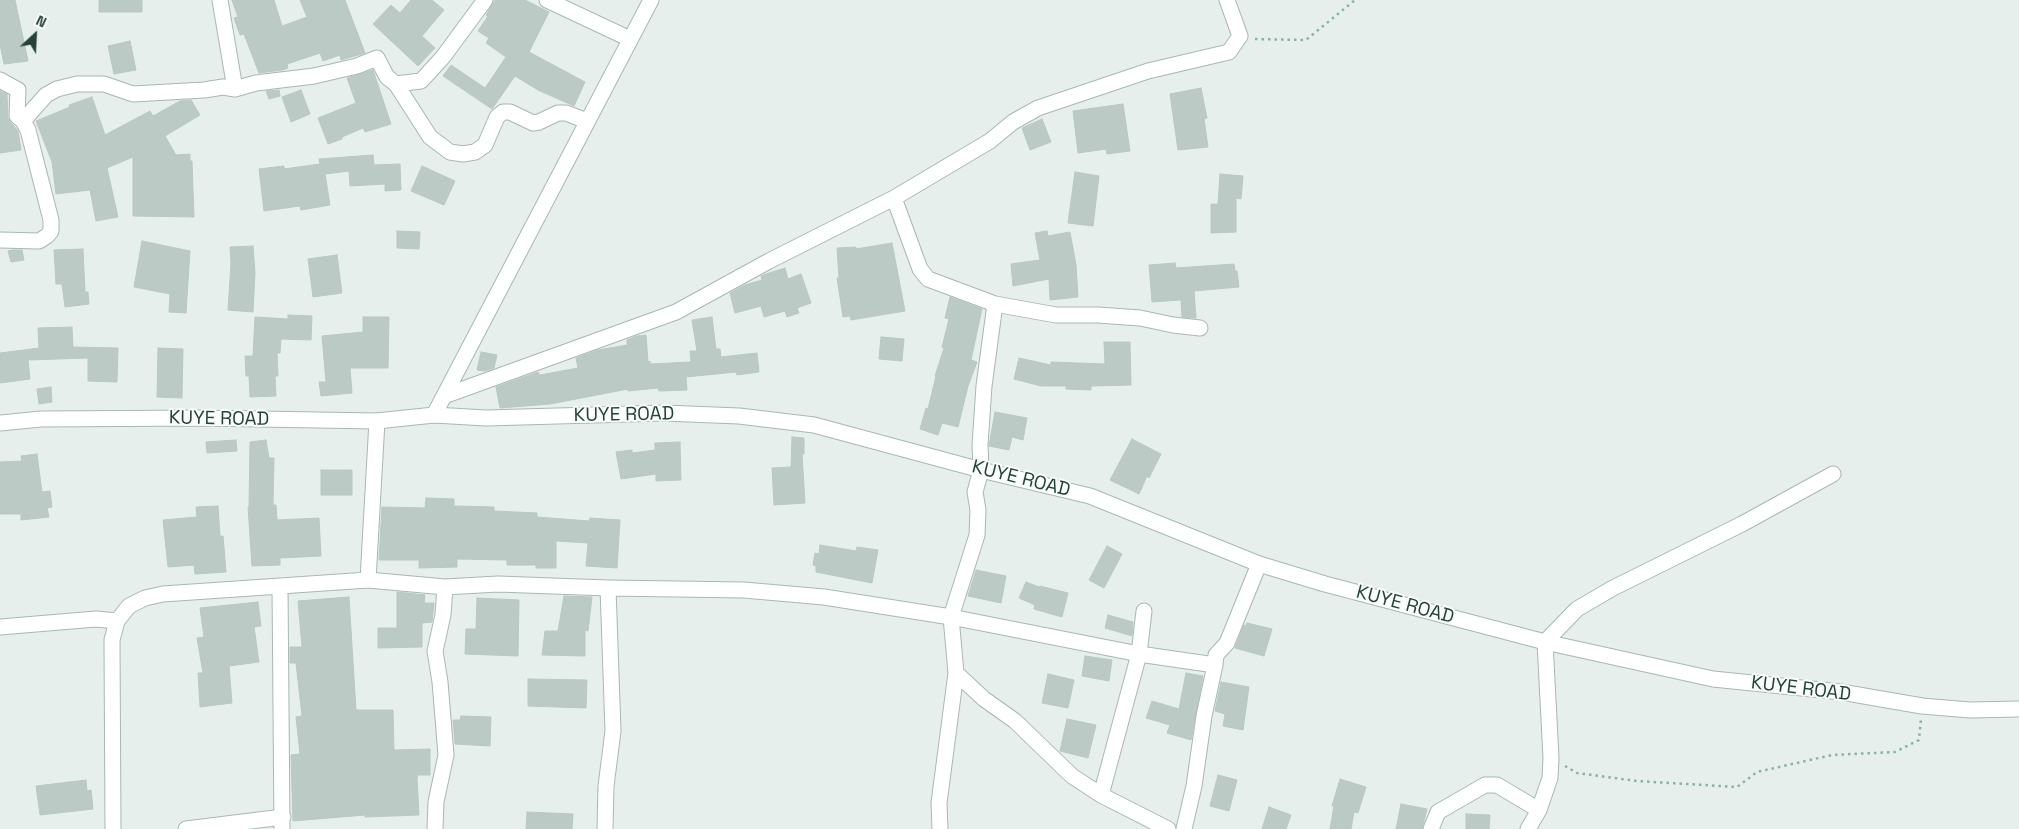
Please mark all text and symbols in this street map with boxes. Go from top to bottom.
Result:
north arrow [10,10,60,60]
text: N [33,11,49,32]
street label: KUYE ROAD [574,403,674,427]
street label: KUYE ROAD [169,407,269,431]
street label: KUYE ROAD [969,456,1073,502]
street label: KUYE ROAD [1354,581,1456,629]
street label: KUYE ROAD [1750,672,1852,706]

